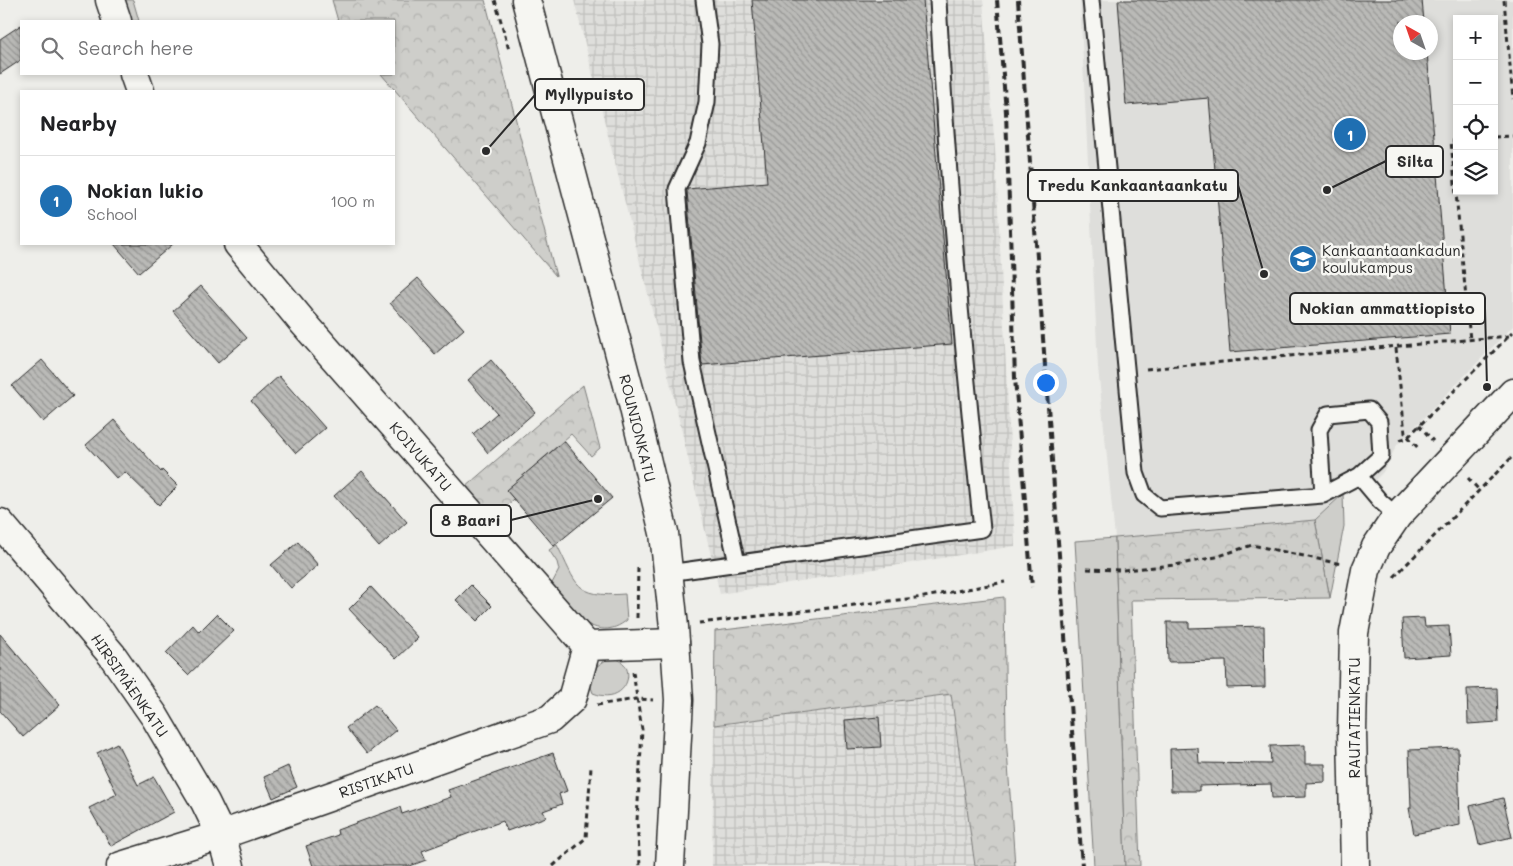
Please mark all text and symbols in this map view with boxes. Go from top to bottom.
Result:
north arrow [1393,15,1438,60]
map controls [1453,15,1498,195]
button: + [1453,15,1498,60]
search box [20,20,395,75]
icon: search [38,34,66,62]
text: Search here [78,35,194,60]
button: − [1453,60,1498,105]
callout: Myllypuisto [535,79,644,110]
text: Myllypuisto [545,83,634,104]
button: locate [1453,105,1498,150]
text: Nearby [40,109,117,136]
pin: 1 [1334,115,1366,153]
callout: Silta [1386,146,1443,177]
text: Silta [1397,150,1434,171]
button: layers [1453,150,1498,195]
callout: Tredu Kankaantaankatu [1028,170,1238,201]
text: Tredu Kankaantaankatu [1038,174,1228,195]
text: Nokian lukio [87,178,203,203]
text: 1 [52,190,60,211]
text: 100 m [330,190,375,211]
text: School [87,203,137,224]
place label: Kankaantaankadun koulukampus [1322,240,1461,277]
school or university icon: Kankaantaankadun koulukampus [1288,244,1318,274]
callout: Nokian ammattiopisto [1290,293,1485,324]
text: Nokian ammattiopisto [1299,297,1475,318]
your location [1033,370,1059,396]
street label: ROUNIONKATU [615,372,661,484]
street label: KOIVUKATU [386,417,456,495]
callout: 8 Baari [431,505,511,536]
text: 8 Baari [441,509,501,530]
street label: HIRSIMÄENKATU [87,629,173,741]
street label: RAUTATIENKATU [1344,657,1364,779]
street label: RISTIKATU [336,758,416,802]

